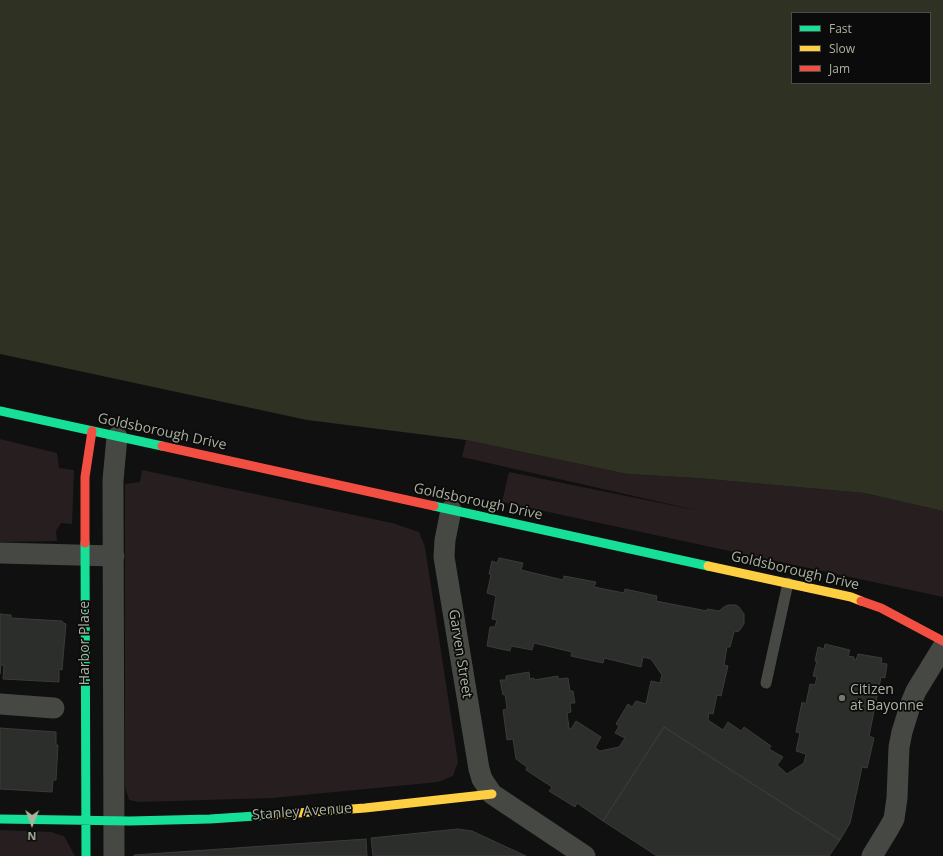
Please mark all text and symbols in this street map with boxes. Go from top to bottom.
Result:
legend [791,12,931,84]
text: Fast [829,20,852,37]
text: Slow [829,40,855,57]
text: Jam [829,60,850,77]
street label: Goldsborough Drive [96,410,228,454]
street label: Goldsborough Drive [412,480,544,524]
street label: Goldsborough Drive [729,548,861,594]
street label: Harbor Place [77,601,93,685]
street label: Garven Street [445,608,475,700]
place label: Citizen at Bayonne [850,682,924,714]
marker: Citizen at Bayonne [837,693,847,703]
street label: Stanley Avenue [252,800,352,824]
north arrow [12,804,52,844]
text: N [27,829,36,844]

